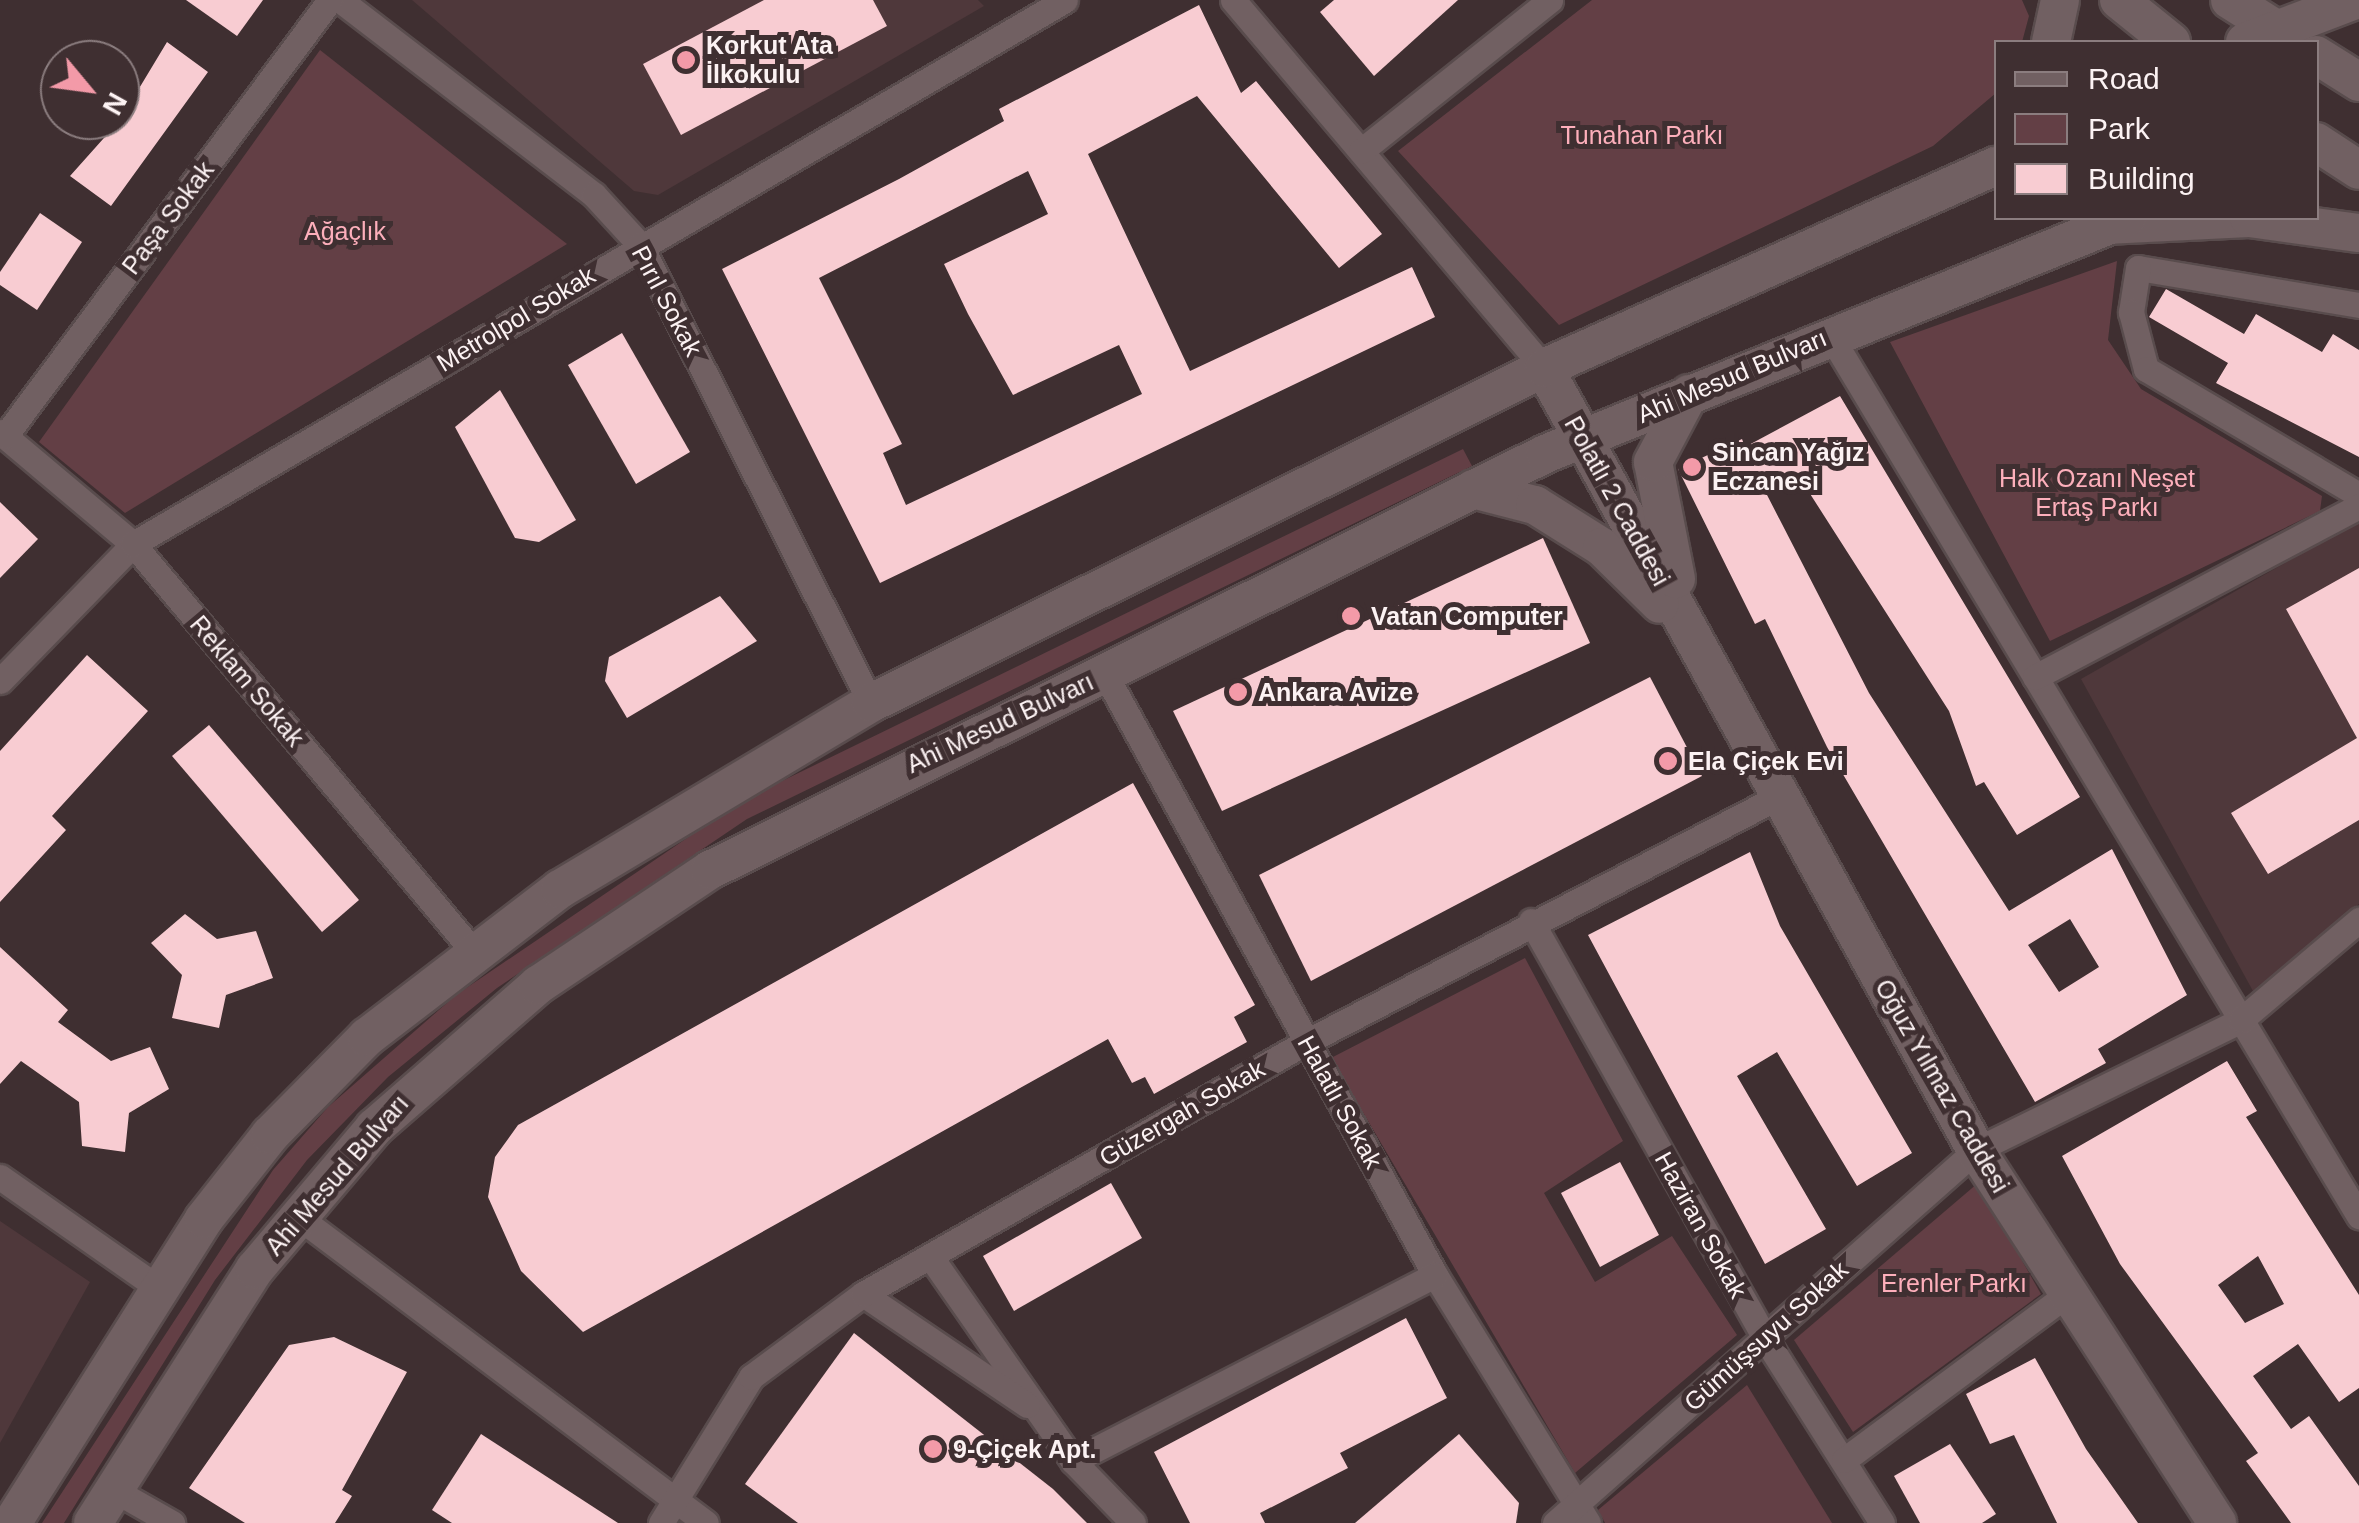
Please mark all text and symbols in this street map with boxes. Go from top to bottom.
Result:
place label: Korkut Ata İlkokulu [706,31,834,90]
north arrow [40,40,140,140]
legend [1994,40,2319,220]
marker: Korkut Ata İlkokulu [675,49,697,71]
text: Road [2088,62,2160,95]
text: N [96,87,133,120]
text: Park [2088,112,2150,145]
park label: Tunahan Parkı [1560,120,1724,150]
street label: Paşa Sokak [116,156,220,280]
text: Building [2088,162,2195,195]
park label: Ağaçlık [304,216,386,246]
street label: Pırıl Sokak [625,241,709,361]
street label: Metrolpol Sokak [431,260,601,378]
street label: Ahi Mesud Bulvarı [1633,323,1831,429]
street label: Polatlı 2 Caddesi [1558,411,1676,591]
place label: Sincan Yağız Eczanesi [1712,438,1865,497]
marker: Sincan Yağız Eczanesi [1681,456,1703,478]
park label: Halk Ozanı Neşet Ertaş Parkı [1999,464,2195,523]
place label: Vatan Computer [1371,601,1563,631]
marker: Vatan Computer [1340,605,1362,627]
street label: Reklam Sokak [184,610,310,752]
street label: Ahi Mesud Bulvarı [902,667,1098,779]
place label: Ankara Avize [1258,677,1414,707]
marker: Ankara Avize [1227,681,1249,703]
place label: Ela Çiçek Evi [1688,746,1844,776]
marker: Ela Çiçek Evi [1657,750,1679,772]
street label: Oğuz Yılmaz Caddesi [1869,974,2015,1198]
street label: Halatlı Sokak [1291,1030,1389,1174]
street label: Güzergah Sokak [1094,1053,1270,1173]
street label: Ahi Mesud Bulvarı [259,1089,415,1261]
street label: Haziran Sokak [1648,1147,1754,1303]
street label: Gümüşsuyu Sokak [1678,1255,1854,1417]
park label: Erenler Parkı [1881,1268,2027,1298]
place label: 9-Çiçek Apt. [953,1434,1097,1464]
marker: 9-Çiçek Apt. [922,1438,944,1460]

